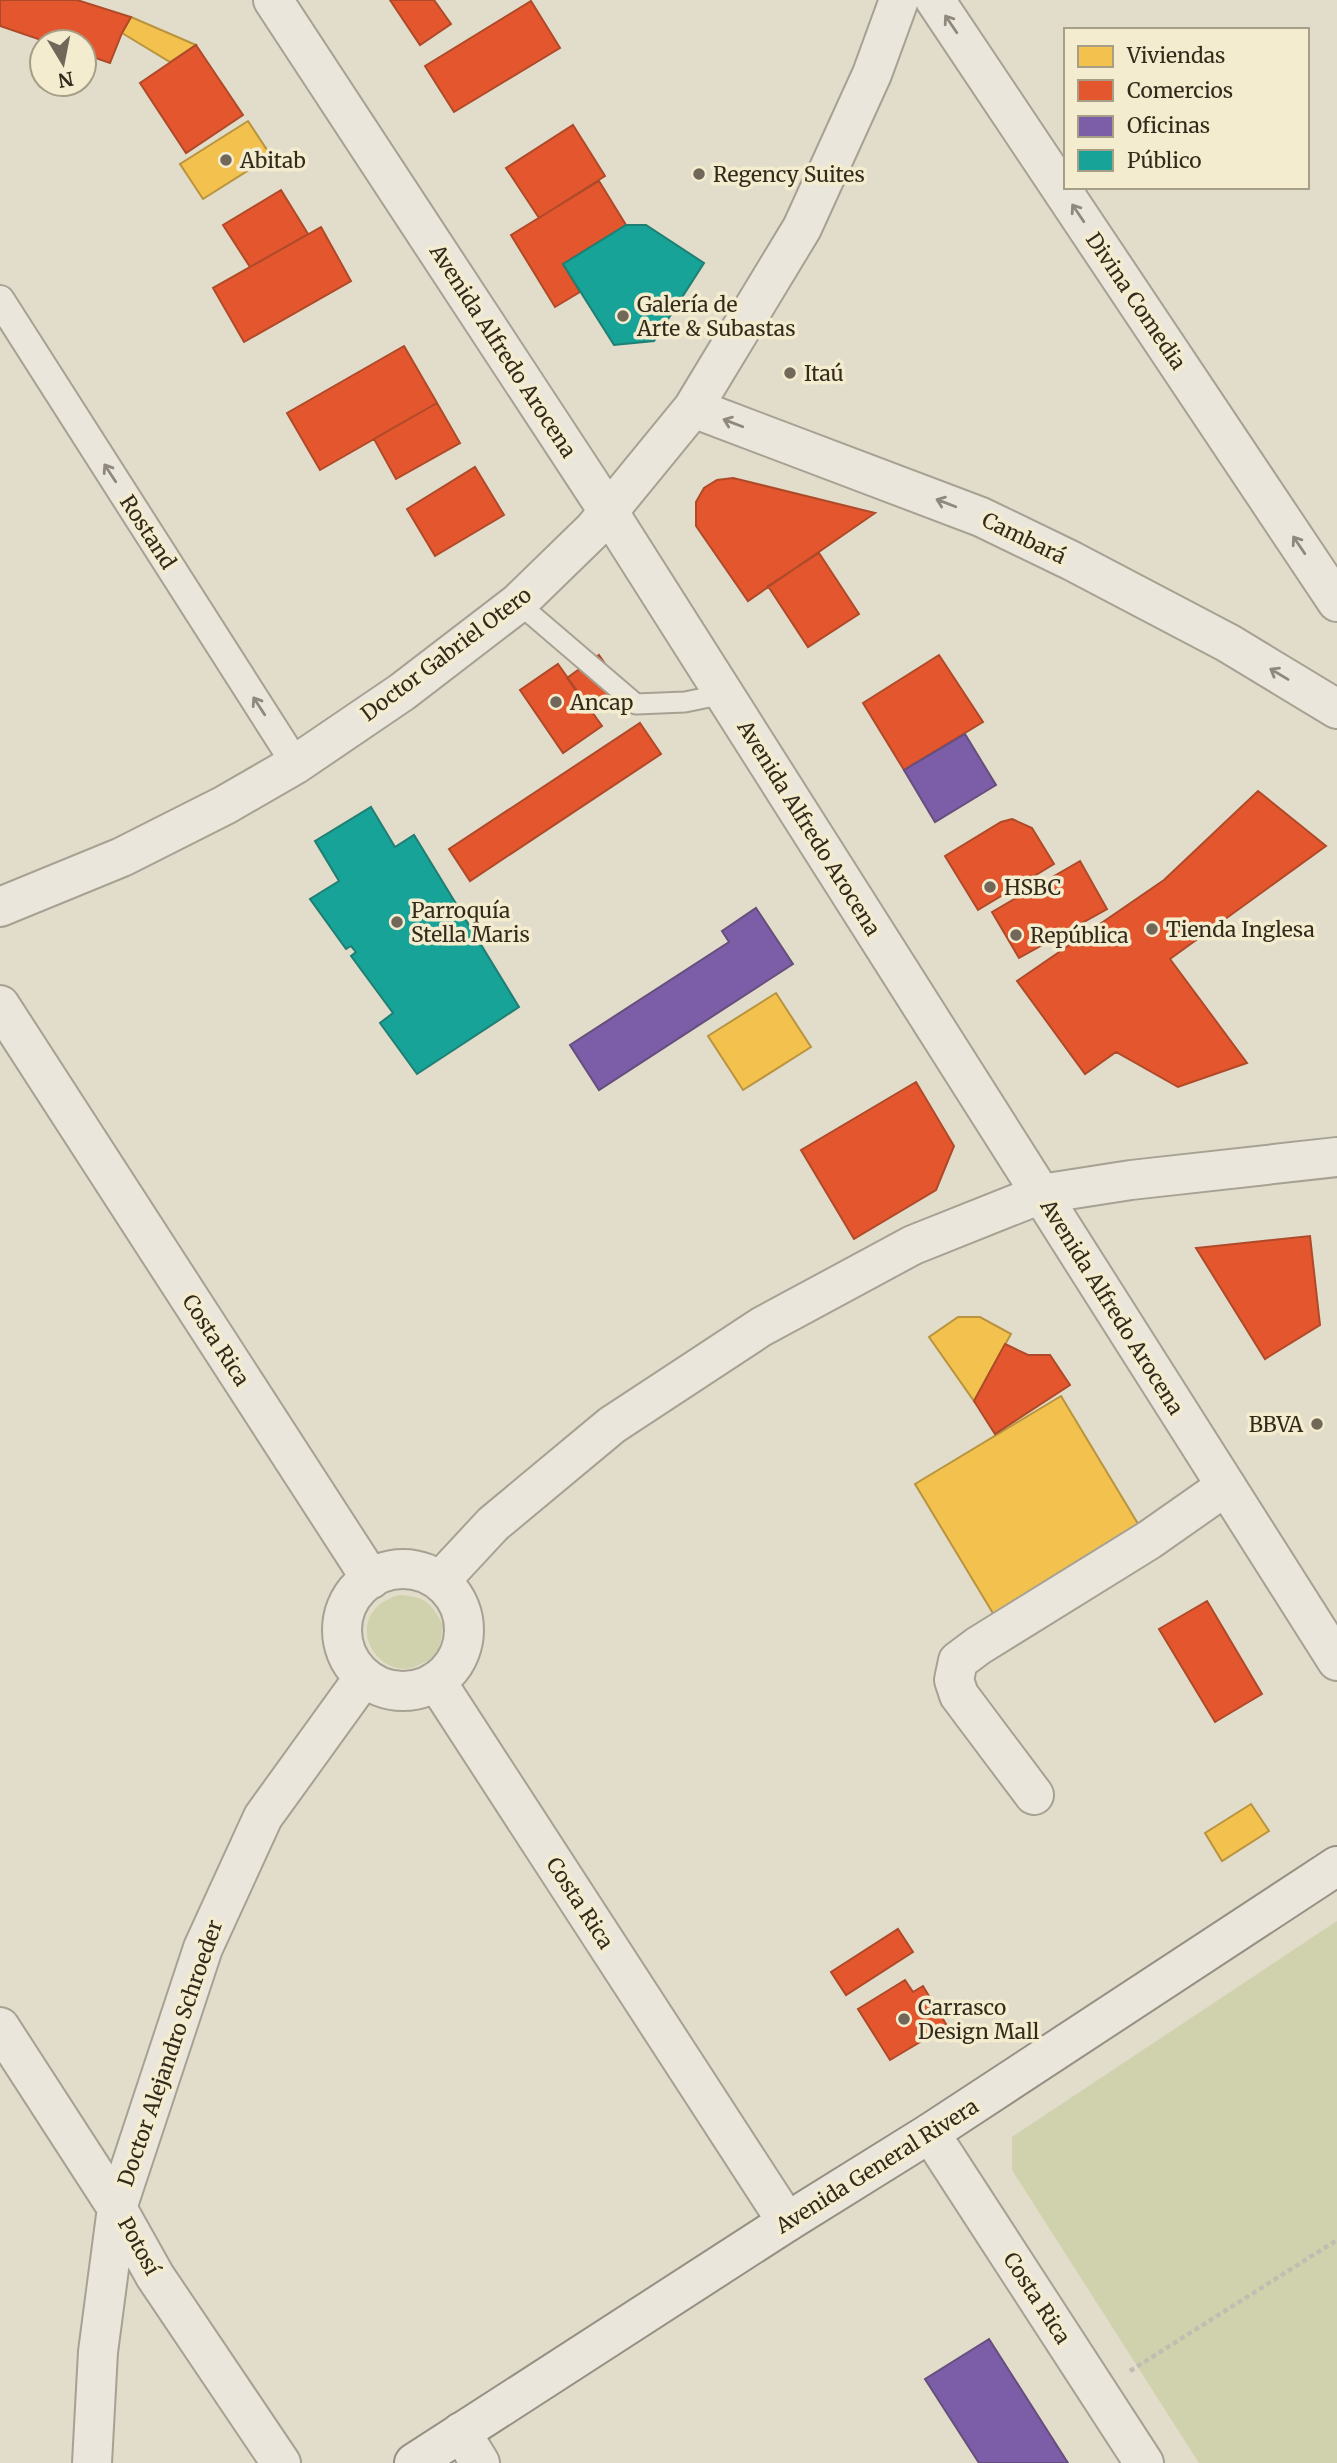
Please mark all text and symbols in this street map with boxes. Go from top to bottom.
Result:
one-way arrow [944,15,958,34]
north arrow [28,28,98,98]
legend [1064,28,1309,189]
text: Viviendas [1126,42,1225,69]
text: N [56,67,75,93]
text: Comercios [1127,77,1233,104]
text: Oficinas [1127,112,1210,139]
place label: Abitab [239,147,306,174]
text: Público [1127,147,1202,174]
marker: Abitab [218,152,234,168]
place label: Regency Suites [713,161,865,188]
marker: Regency Suites [691,166,707,182]
one-way arrow [1070,204,1085,223]
street label: Divina Comedia [1080,227,1192,375]
street label: Avenida Alfredo Arocena [423,238,582,463]
place label: Galería de Arte & Subastas [636,291,795,342]
marker: Galería de Arte & Subastas [615,308,631,324]
place label: Itaú [804,360,844,387]
marker: Itaú [782,365,798,381]
one-way arrow [722,416,744,428]
one-way arrow [103,464,117,484]
street label: Rostand [114,490,182,575]
one-way arrow [935,496,957,509]
street label: Cambará [978,506,1070,570]
one-way arrow [1292,536,1306,555]
street label: Doctor Gabriel Otero [355,581,537,727]
one-way arrow [1269,667,1289,681]
place label: Ancap [569,689,633,716]
marker: Ancap [548,694,564,710]
one-way arrow [252,697,266,717]
street label: Avenida Alfredo Arocena [731,714,886,941]
place label: HSBC [1004,874,1061,901]
marker: HSBC [982,879,998,895]
place label: Parroquía Stella Maris [411,897,530,948]
marker: Parroquía Stella Maris [389,914,405,930]
place label: Tienda Inglesa [1166,916,1315,943]
marker: Tienda Inglesa [1144,921,1160,937]
place label: República [1030,922,1129,949]
marker: República [1008,927,1024,943]
street label: Avenida Alfredo Arocena [1034,1193,1189,1420]
street label: Costa Rica [176,1289,256,1391]
place label: BBVA [1249,1411,1303,1438]
marker: BBVA [1309,1416,1325,1432]
street label: Costa Rica [540,1852,620,1954]
street label: Doctor Alejandro Schroeder [112,1916,228,2190]
place label: Carrasco Design Mall [918,1994,1040,2045]
marker: Carrasco Design Mall [896,2011,912,2027]
street label: Avenida General Rivera [770,2093,983,2240]
street label: Potosí [112,2212,166,2281]
street label: Costa Rica [997,2247,1077,2349]

